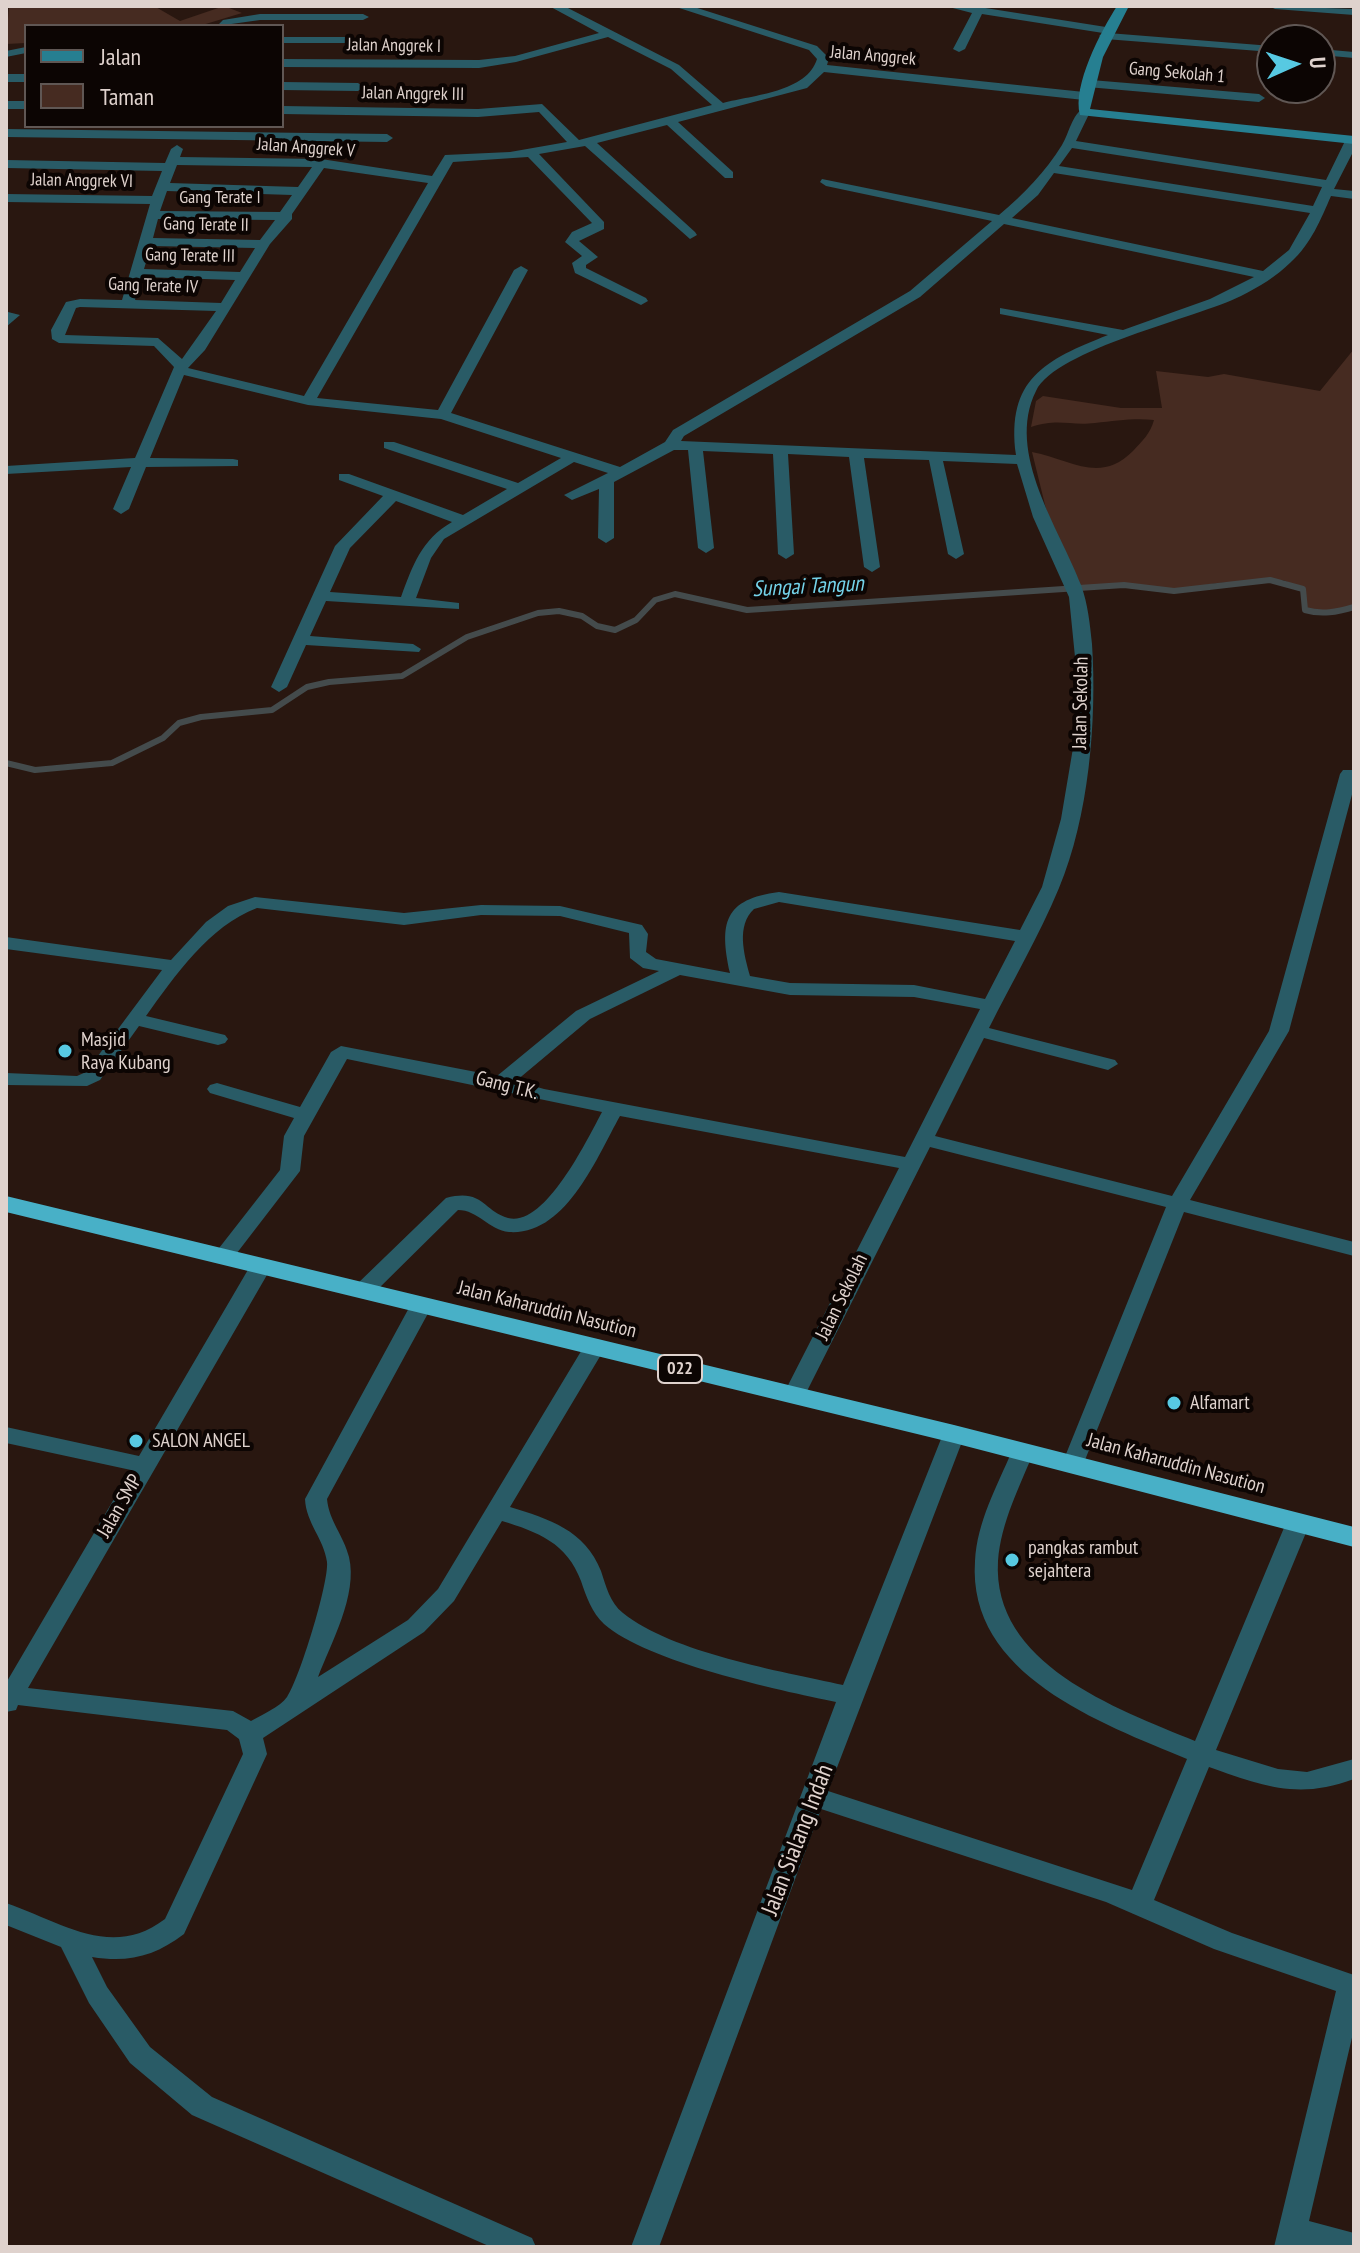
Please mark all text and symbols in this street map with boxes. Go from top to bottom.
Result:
legend [24,24,284,128]
north arrow [1256,24,1336,104]
street label: Jalan Anggrek I [347,34,441,58]
text: Jalan [100,41,141,72]
street label: Jalan Anggrek [829,41,917,71]
text: U [1304,56,1332,69]
street label: Gang Sekolah 1 [1128,58,1226,88]
text: Taman [100,81,154,112]
street label: Jalan Anggrek III [362,82,464,106]
street label: Jalan Anggrek V [256,134,356,162]
street label: Jalan Anggrek VI [31,169,133,193]
street label: Gang Terate I [179,187,261,209]
street label: Gang Terate II [163,213,249,237]
street label: Gang Terate III [145,244,235,268]
street label: Gang Terate IV [108,274,198,298]
water label: Sungai Tangun [752,571,864,603]
street label: Jalan Sekolah [1068,656,1094,750]
place label: Masjid Raya Kubang [81,1028,171,1075]
marker: Masjid Raya Kubang [56,1042,74,1060]
street label: Gang T.K. [473,1067,541,1105]
street label: Jalan Sekolah [811,1250,873,1344]
street label: Jalan Kaharuddin Nasution [455,1276,639,1344]
road number: 022 [658,1355,702,1383]
place label: Alfamart [1190,1391,1250,1415]
marker: Alfamart [1165,1394,1183,1412]
place label: SALON ANGEL [152,1429,250,1453]
street label: Jalan Kaharuddin Nasution [1084,1429,1268,1499]
marker: SALON ANGEL [127,1432,145,1450]
street label: Jalan SMP [92,1470,148,1542]
place label: pangkas rambut sejahtera [1028,1536,1138,1583]
marker: pangkas rambut sejahtera [1003,1551,1021,1569]
street label: Jalan Sialang Indah [756,1761,840,1919]

